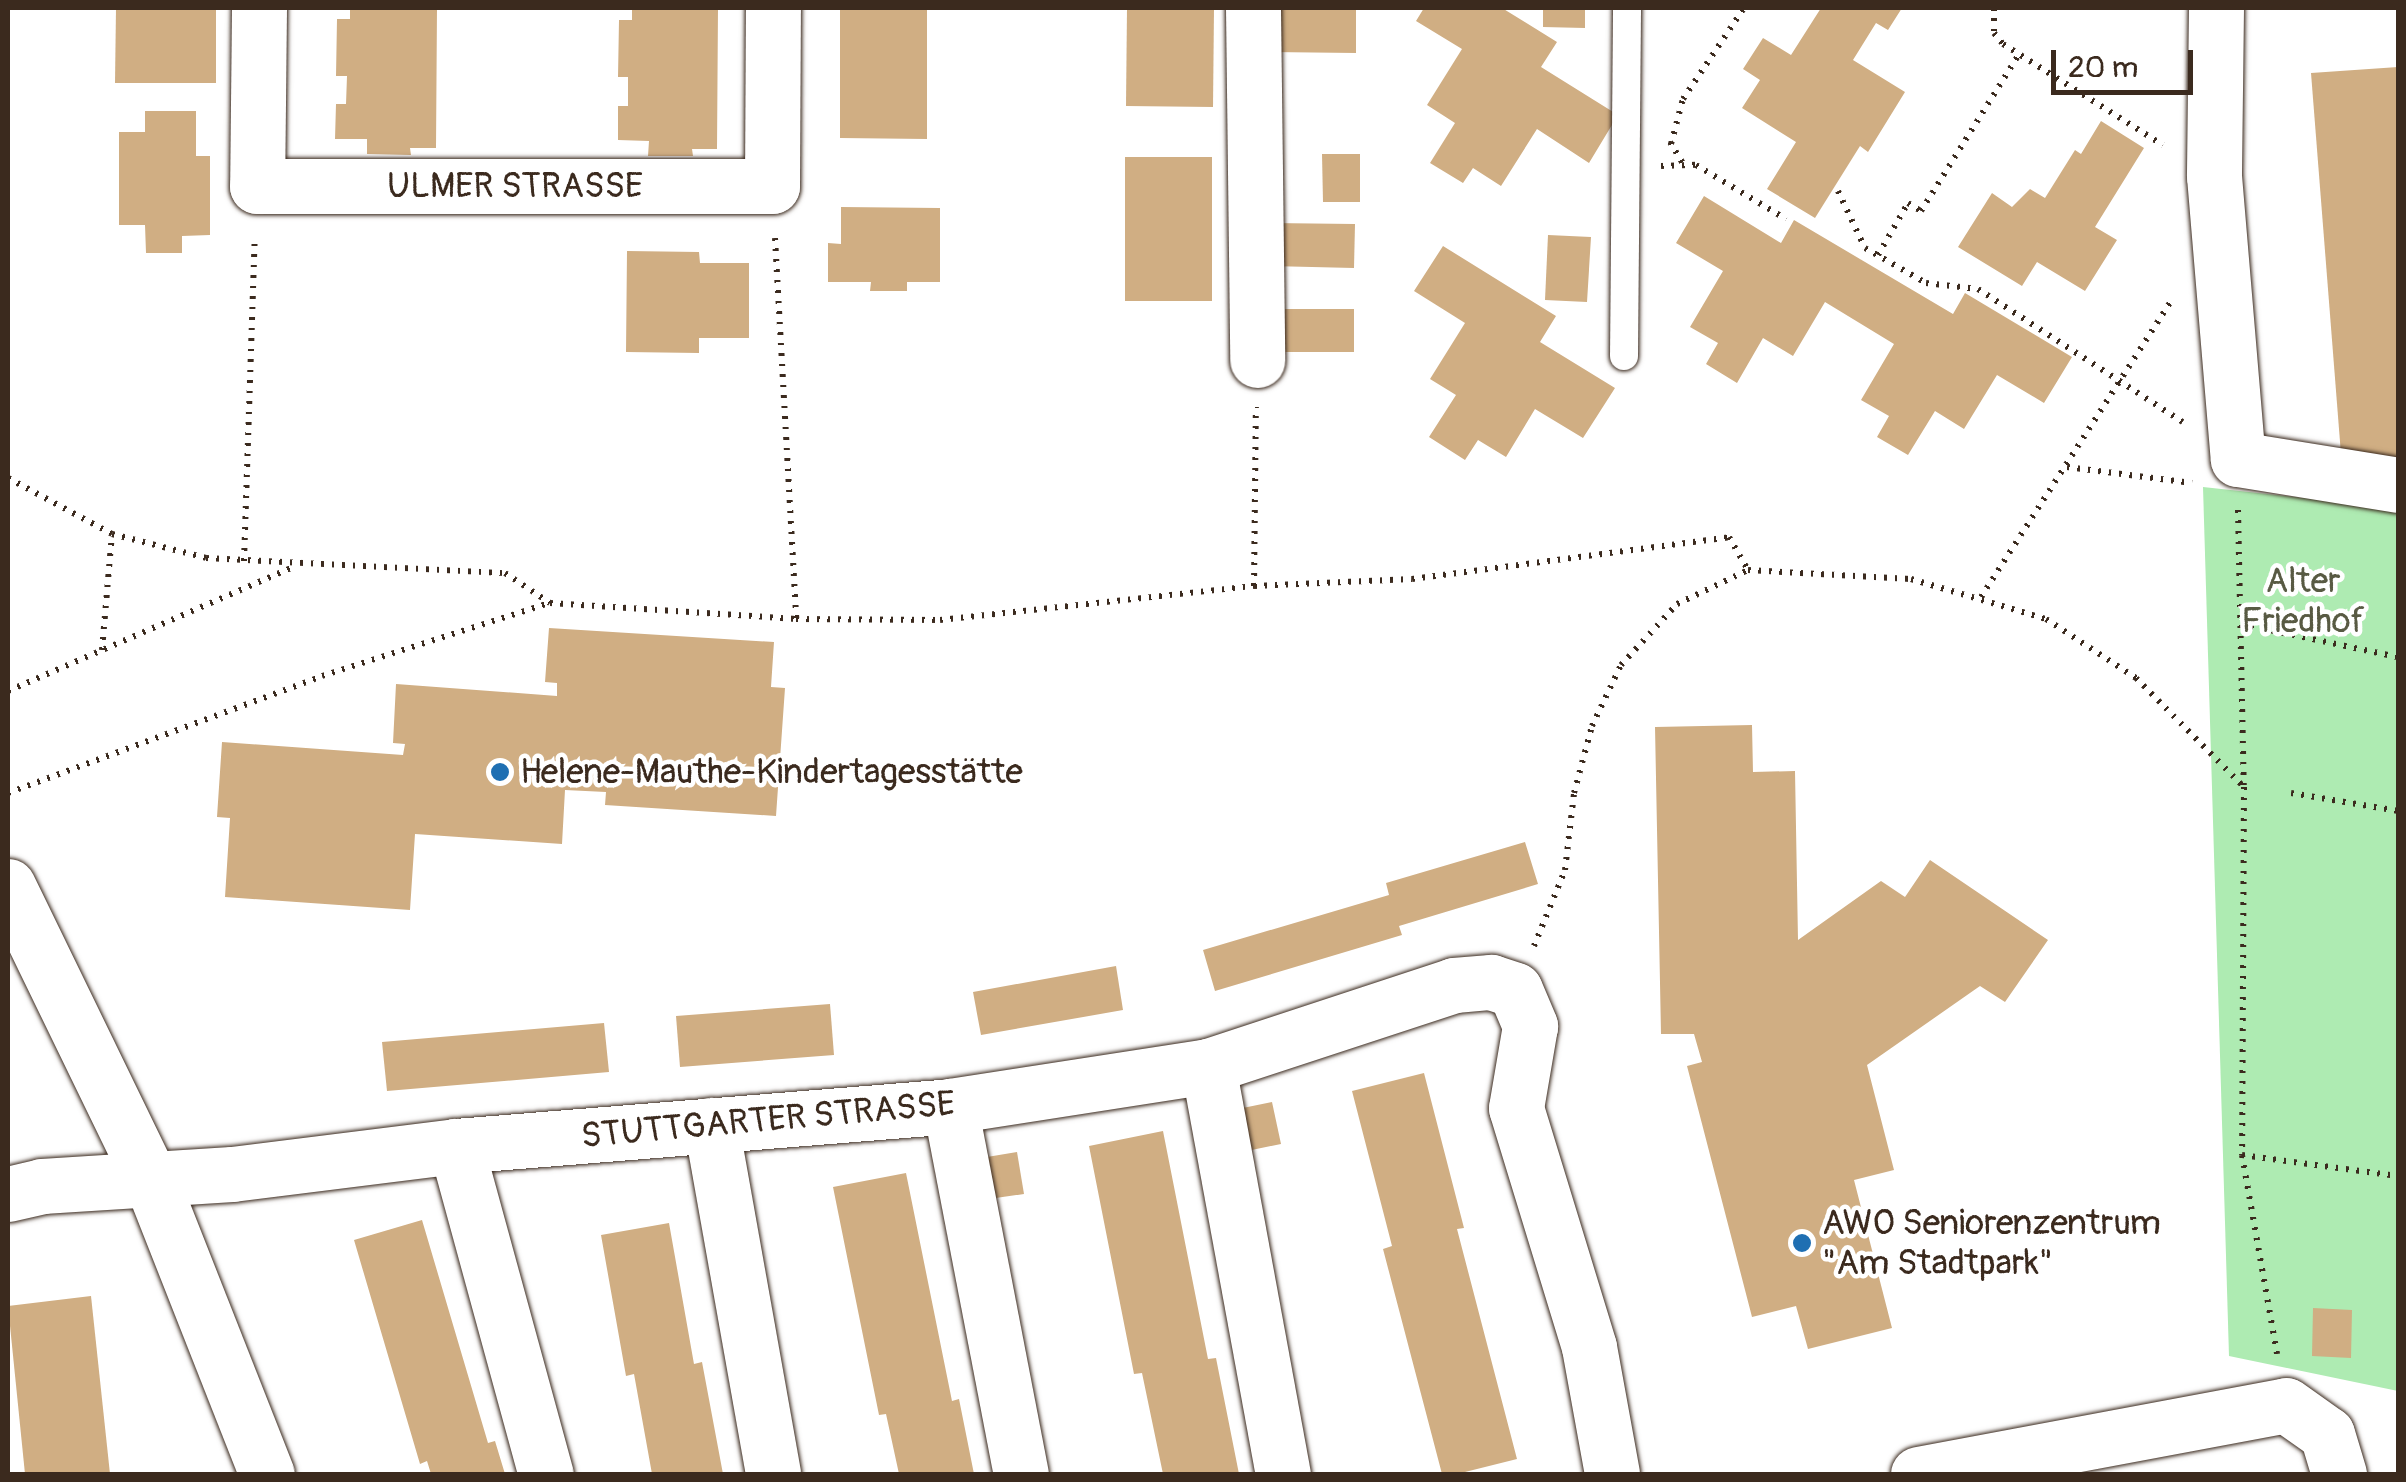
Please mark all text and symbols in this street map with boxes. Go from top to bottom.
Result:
scale bar [2056,30,2198,92]
text: 20 m [2068,49,2138,86]
street label: ULMER STRASSE [387,165,643,207]
park label: Alter Friedhof [2241,560,2365,642]
place label: Helene-Mauthe-Kindertagesstätte [520,751,1023,793]
marker: Helene-Mauthe-Kindertagesstätte [489,761,511,783]
street label: STUTTGARTER STRASSE [579,1083,957,1157]
place label: AWO Seniorenzentrum "Am Stadtpark" [1822,1202,2161,1284]
marker: AWO Seniorenzentrum "Am Stadtpark" [1791,1232,1813,1254]

